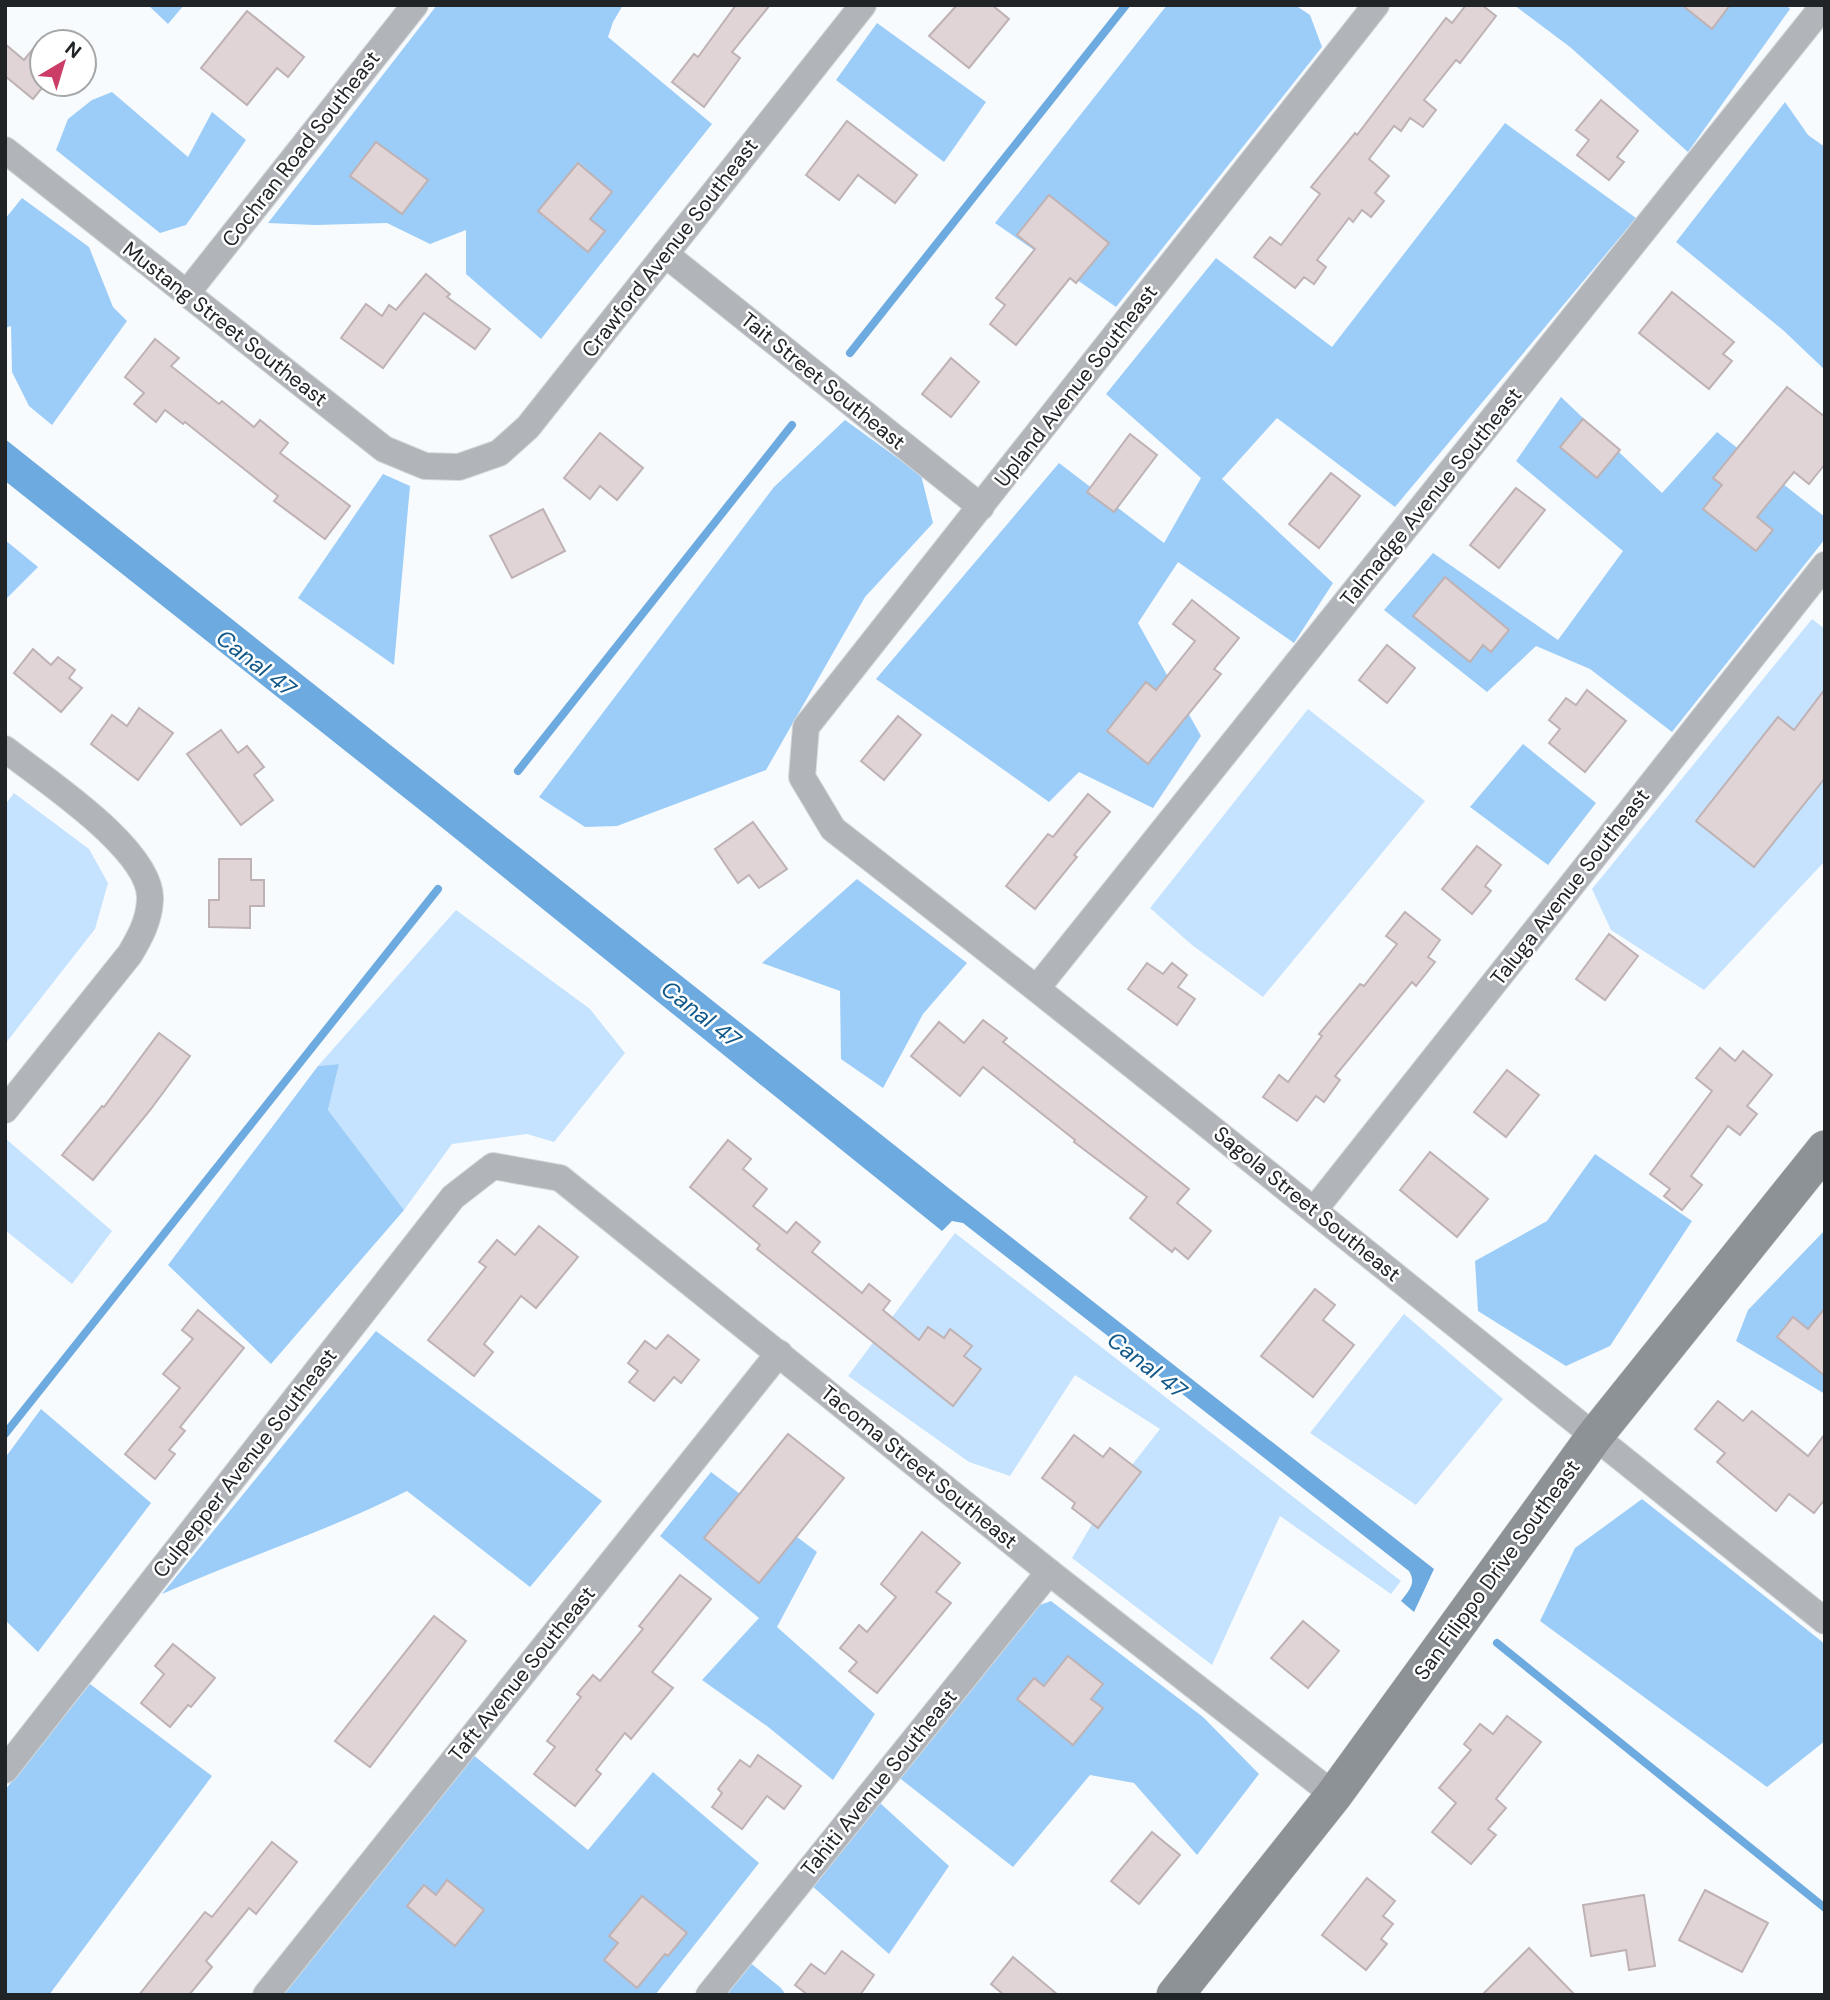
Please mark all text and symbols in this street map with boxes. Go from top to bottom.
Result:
north arrow [28,28,98,98]
text: N [60,36,86,64]
street label: Cochran Road Southeast [216,45,386,253]
street label: Crawford Avenue Southeast [576,133,764,363]
street label: Mustang Street Southeast [117,235,333,413]
street label: Upland Avenue Southeast [988,279,1164,493]
street label: Tait Street Southeast [735,306,911,456]
street label: Talmadge Avenue Southeast [1334,382,1528,612]
water label: Canal 47 [210,623,303,704]
street label: Taluga Avenue Southeast [1484,783,1656,991]
water label: Canal 47 [655,974,748,1055]
street label: Sagola Street Southeast [1208,1120,1406,1288]
water label: Canal 47 [1101,1325,1194,1406]
street label: Culpepper Avenue Southeast [147,1342,343,1584]
street label: Tacoma Street Southeast [815,1379,1023,1555]
street label: San Filippo Drive Southeast [1408,1454,1586,1686]
street label: Taft Avenue Southeast [442,1580,602,1768]
street label: Tahiti Avenue Southeast [795,1684,963,1882]

